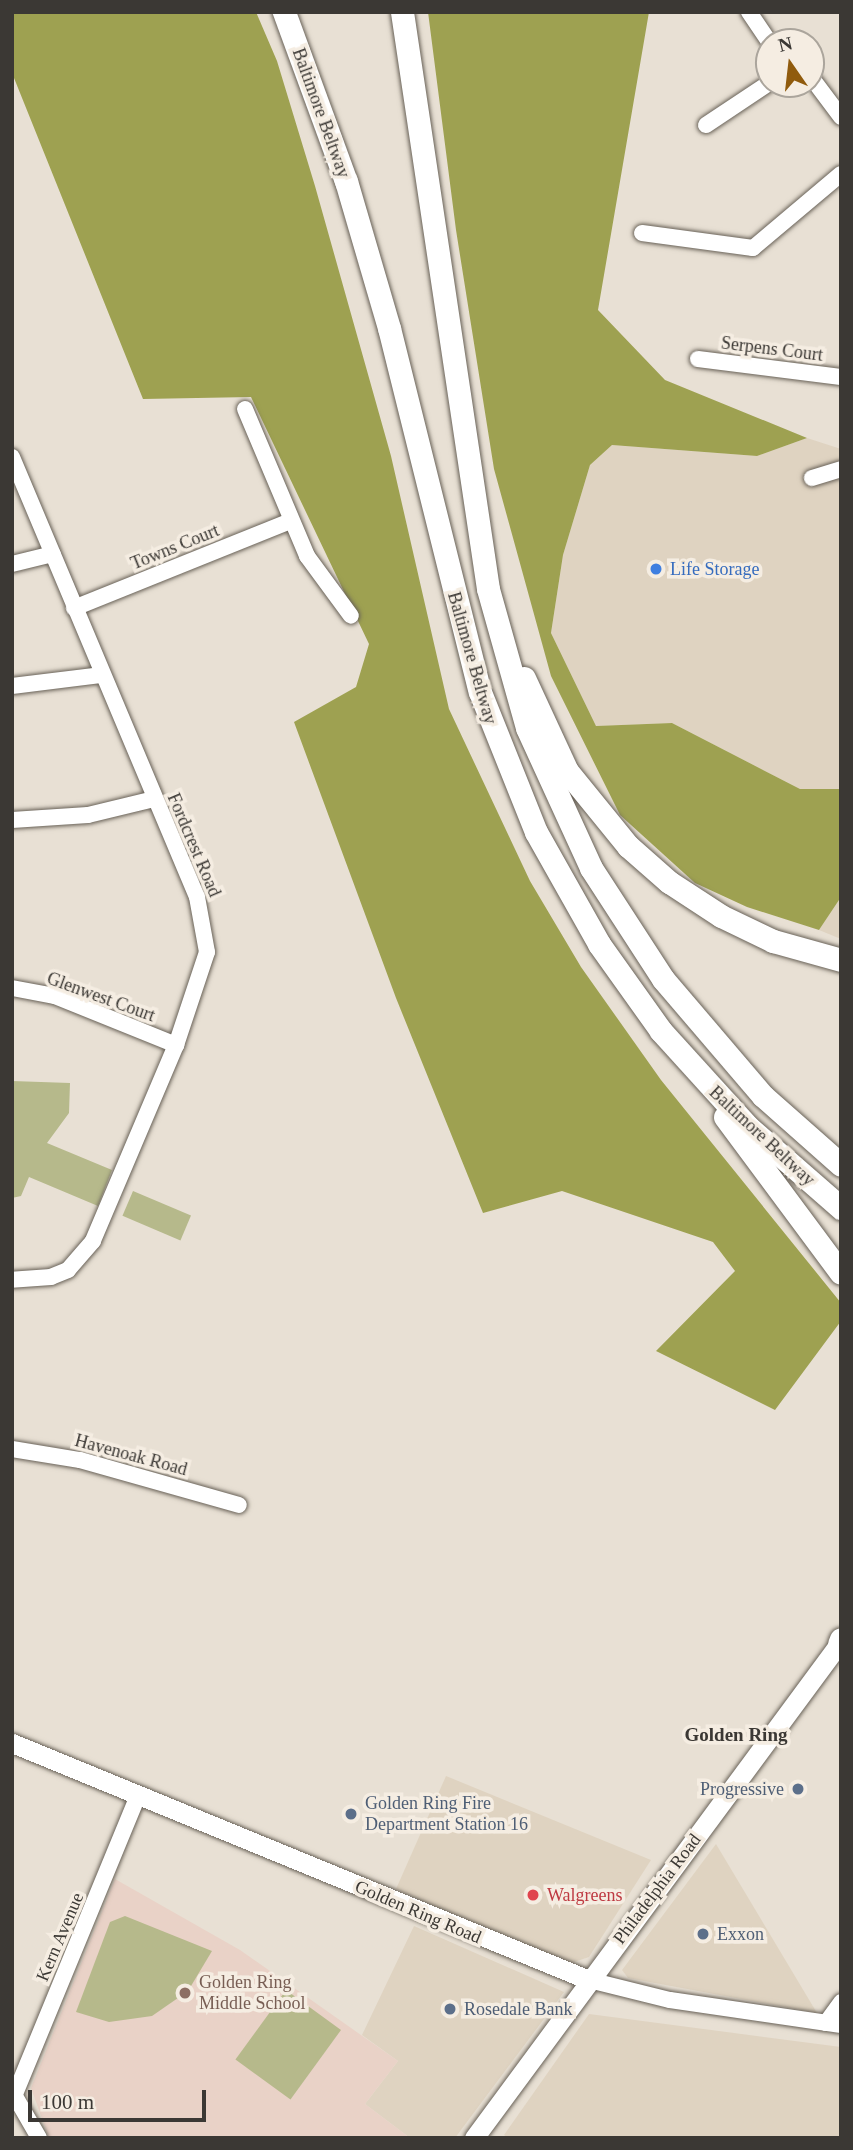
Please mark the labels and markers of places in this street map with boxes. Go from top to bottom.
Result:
place label: Life Storage [670,558,759,580]
marker: Life Storage [648,561,664,577]
place label: Progressive [700,1778,784,1800]
marker: Progressive [790,1781,806,1797]
place label: Golden Ring Fire Department Station 16 [365,1793,528,1836]
marker: Golden Ring Fire Department Station 16 [343,1806,359,1822]
place label: Walgreens [547,1884,623,1906]
marker: Walgreens [525,1887,541,1903]
place label: Exxon [717,1923,764,1945]
marker: Exxon [695,1926,711,1942]
place label: Golden Ring Middle School [199,1972,305,2014]
marker: Golden Ring Middle School [177,1985,193,2001]
place label: Rosedale Bank [464,1998,572,2020]
marker: Rosedale Bank [442,2001,458,2017]

